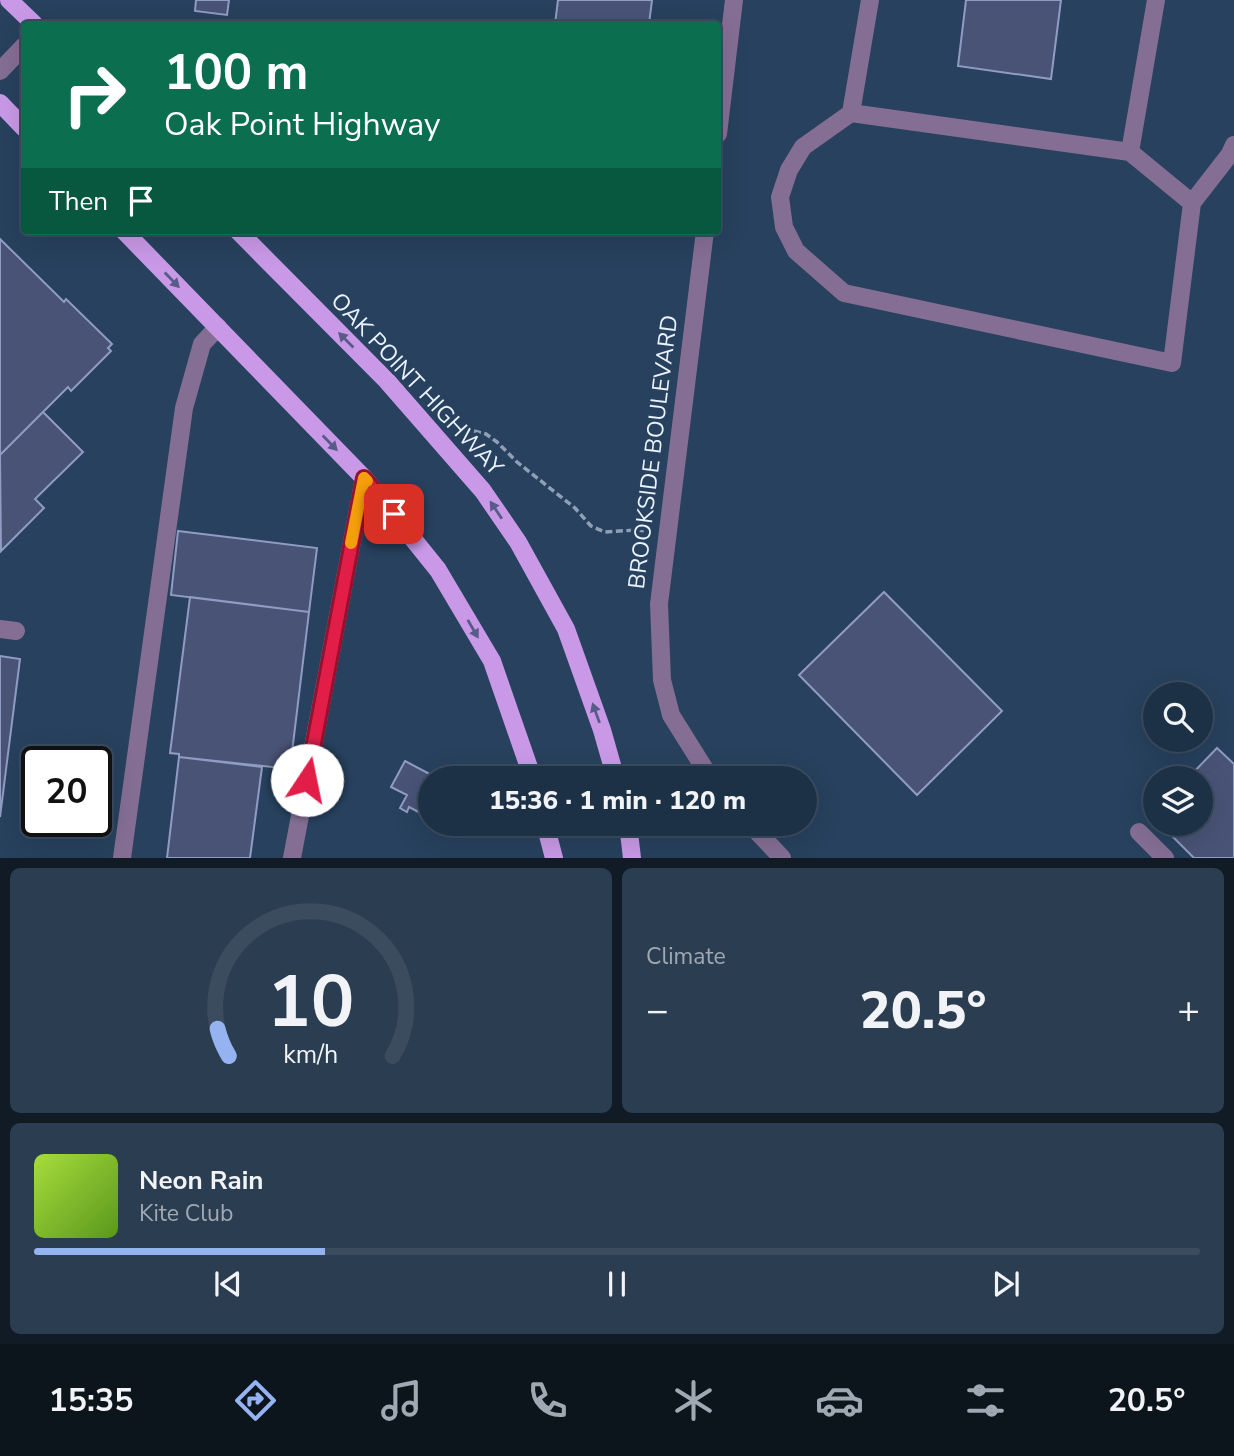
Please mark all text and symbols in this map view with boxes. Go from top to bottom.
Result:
text: 100 m [164,39,308,106]
icon: right [49,49,140,140]
text: Oak Point Highway [164,103,440,146]
icon: arrive [122,182,160,220]
text: Then [49,184,108,219]
one-way arrow [164,271,180,288]
street label: OAK POINT HIGHWAY [324,286,510,482]
street label: BROOKSIDE BOULEVARD [621,313,685,591]
one-way arrow [338,332,355,348]
one-way arrow [322,434,338,451]
pin [364,484,424,544]
icon: arrive [375,495,413,533]
one-way arrow [489,501,503,519]
one-way arrow [467,619,479,638]
map controls [1143,682,1213,836]
button: search [1143,682,1213,752]
one-way arrow [591,703,602,724]
position arrow [270,743,344,817]
speed limit sign: 20 [21,746,112,837]
button: layers [1143,766,1213,836]
text: 15:36 · 1 min · 120 m [489,783,746,818]
text: Climate [646,941,726,972]
text: 10 [267,953,355,1053]
text: 20.5° [859,975,987,1046]
text: − [646,985,669,1036]
text: + [1177,985,1200,1036]
text: km/h [283,1038,339,1072]
text: Neon Rain [139,1163,264,1198]
text: Kite Club [139,1198,233,1229]
icon: previous [209,1265,247,1303]
icon: pause [598,1265,636,1303]
icon: next [987,1265,1025,1303]
icon: directions [231,1376,280,1425]
icon: music [377,1376,426,1425]
icon: phone [523,1376,572,1425]
icon: climate [669,1376,718,1425]
icon: car [815,1376,864,1425]
icon: filters [961,1376,1010,1425]
text: 15:35 [49,1379,133,1422]
text: 20.5° [1108,1379,1185,1422]

